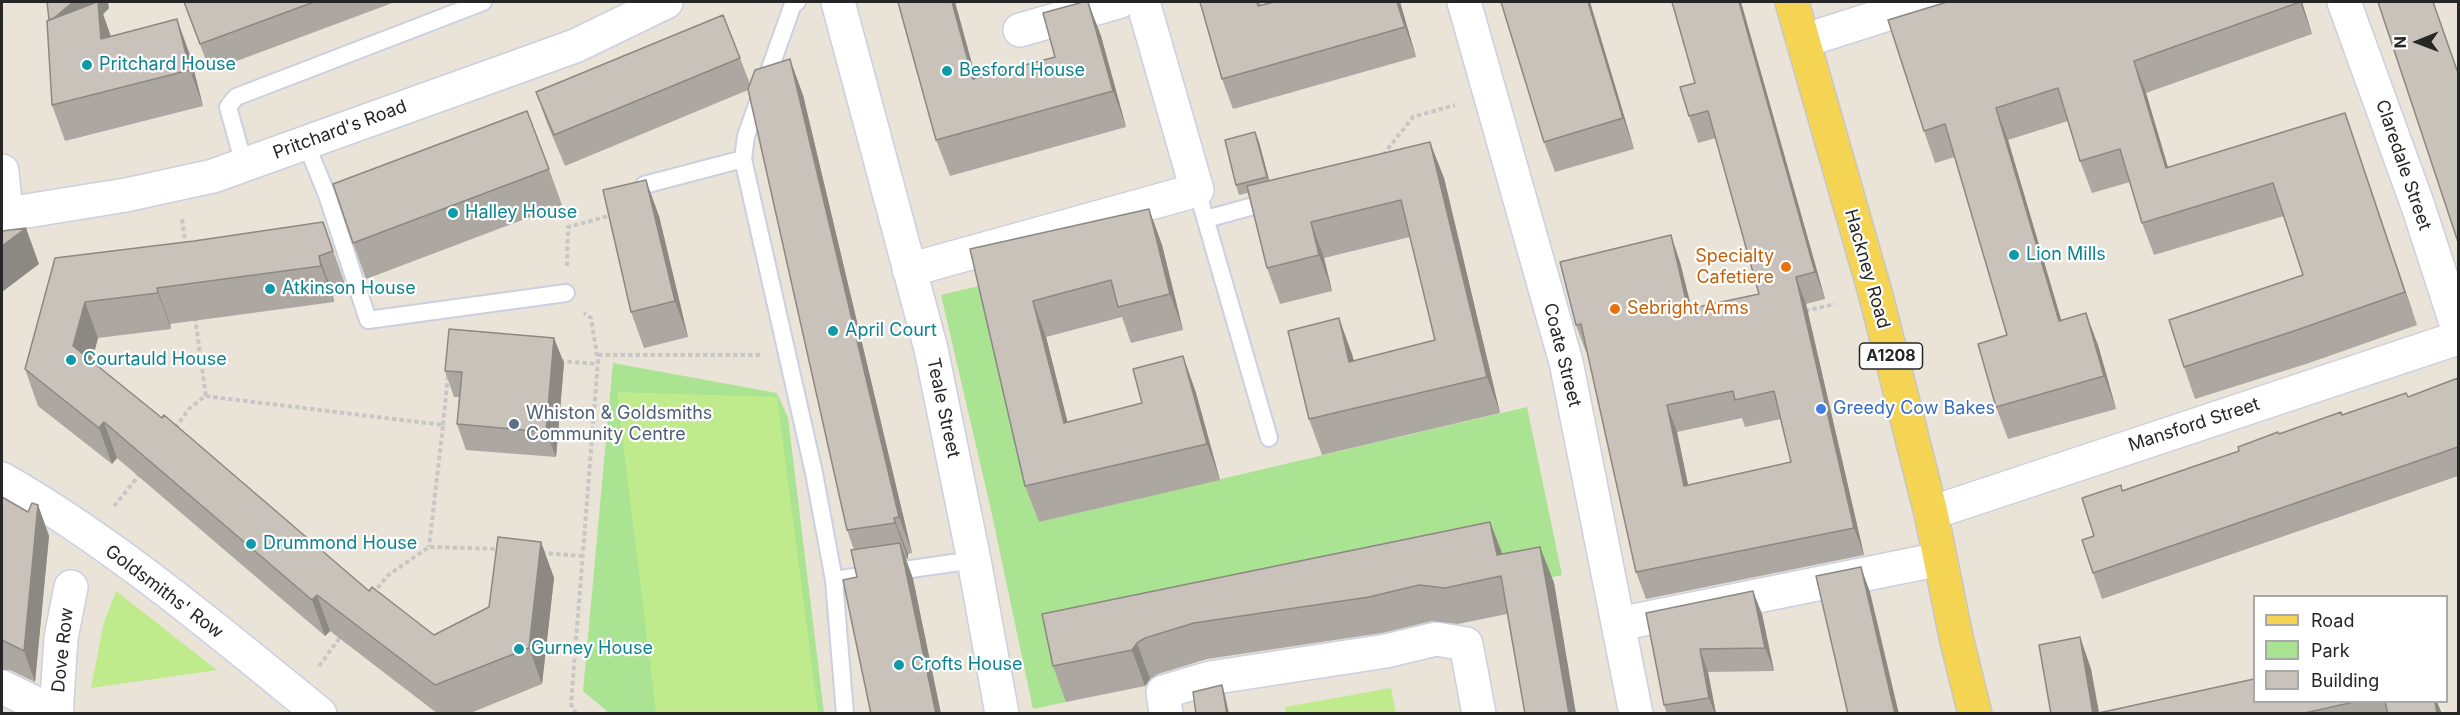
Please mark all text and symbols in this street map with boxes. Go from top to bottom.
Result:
north arrow [2388,12,2448,72]
text: N [2390,36,2410,49]
place label: Pritchard House [99,54,236,76]
marker: Pritchard House [80,58,94,72]
place label: Besford House [959,60,1085,82]
marker: Besford House [940,64,954,78]
street label: Pritchard's Road [270,96,410,164]
street label: Claredale Street [2371,97,2435,233]
place label: Halley House [465,202,577,224]
marker: Halley House [446,206,460,220]
street label: Hackney Road [1840,207,1894,331]
place label: Lion Mills [2026,244,2106,266]
place label: Specialty Cafetiere [1695,246,1774,288]
marker: Lion Mills [2007,248,2021,262]
marker: Specialty Cafetiere [1779,260,1793,274]
place label: Atkinson House [282,278,416,300]
marker: Atkinson House [263,282,277,296]
place label: Sebright Arms [1627,298,1749,320]
street label: Coate Street [1539,301,1585,409]
marker: Sebright Arms [1608,302,1622,316]
place label: April Court [845,320,937,342]
marker: April Court [826,324,840,338]
road number: A1208 [1860,343,1922,369]
place label: Courtauld House [83,349,227,371]
marker: Courtauld House [64,353,78,367]
street label: Teale Street [922,356,964,460]
street label: Mansford Street [2126,394,2262,456]
place label: Greedy Cow Bakes [1833,398,1995,420]
marker: Greedy Cow Bakes [1814,402,1828,416]
place label: Whiston & Goldsmiths Community Centre [526,403,712,446]
marker: Whiston & Goldsmiths Community Centre [507,417,521,431]
place label: Drummond House [263,533,417,555]
marker: Drummond House [244,537,258,551]
street label: Goldsmiths' Row [101,541,227,643]
legend [2253,595,2448,703]
street label: Dove Row [48,606,78,694]
text: Road [2311,610,2354,631]
place label: Gurney House [531,638,653,660]
text: Park [2311,640,2350,661]
marker: Gurney House [512,642,526,656]
place label: Crofts House [911,654,1023,676]
marker: Crofts House [892,658,906,672]
text: Building [2311,670,2379,691]

